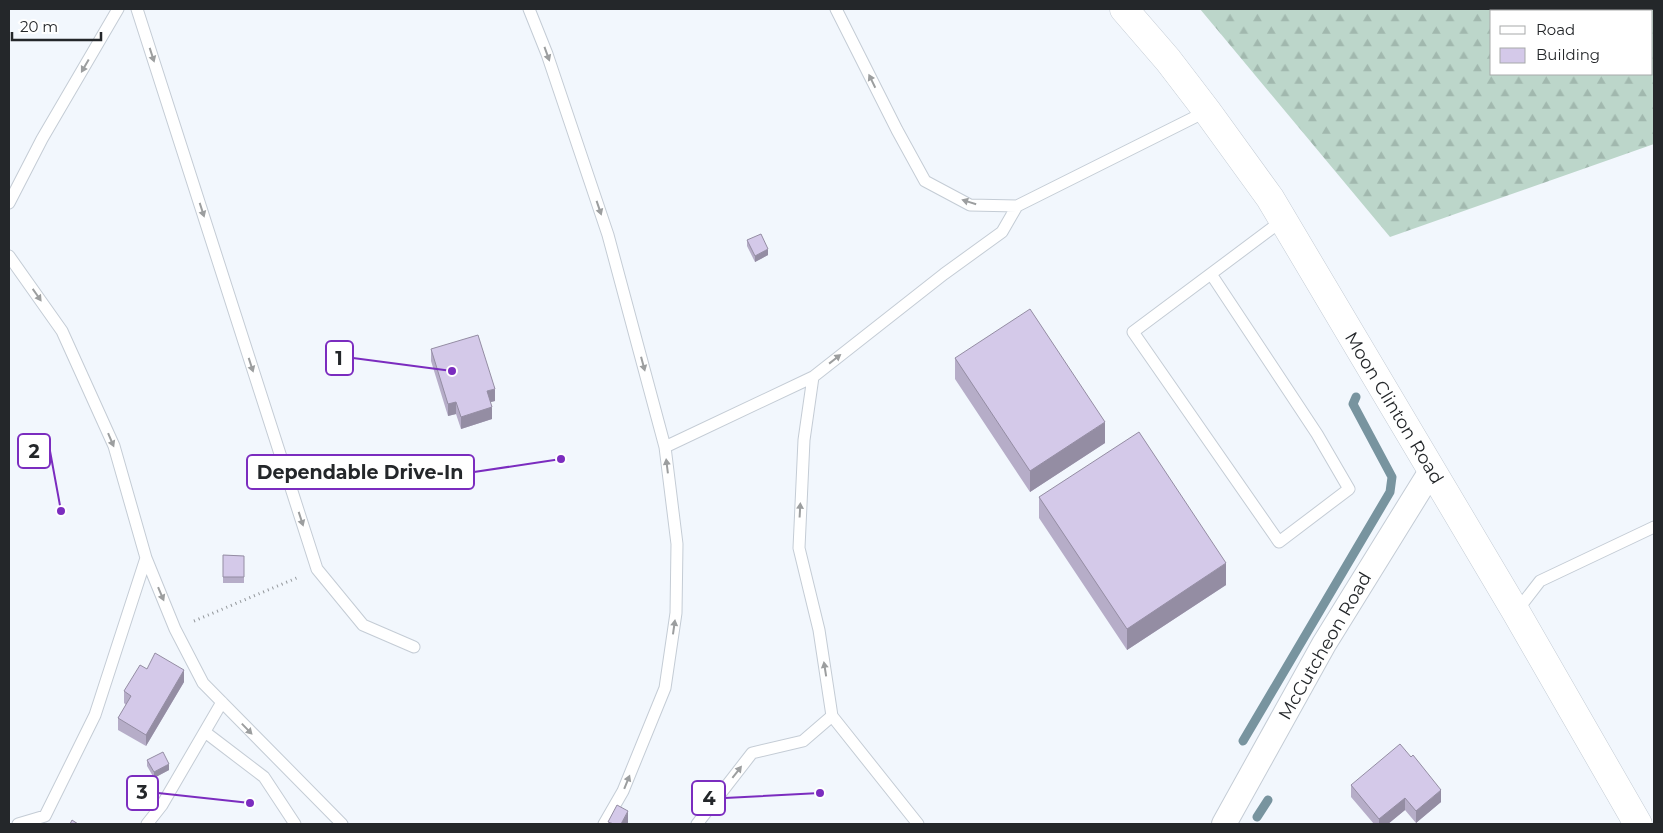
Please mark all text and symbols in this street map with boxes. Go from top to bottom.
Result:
scale bar [12,10,101,42]
legend [1490,10,1653,75]
text: 20 m [20,17,58,36]
text: Road [1536,20,1575,39]
text: Building [1536,45,1600,64]
one-way arrow [543,47,551,62]
one-way arrow [148,48,156,63]
one-way arrow [80,60,89,73]
one-way arrow [868,73,876,88]
one-way arrow [961,198,976,206]
one-way arrow [595,201,603,216]
one-way arrow [198,203,206,218]
one-way arrow [32,289,42,302]
street label: Moon Clinton Road [1340,328,1448,488]
callout: 1 [326,341,353,375]
text: 1 [335,347,343,370]
one-way arrow [828,354,842,364]
one-way arrow [248,357,256,372]
one-way arrow [639,357,647,372]
one-way arrow [107,433,115,447]
callout: 2 [18,434,50,468]
text: 2 [28,440,40,463]
callout: Dependable Drive-In [247,455,474,489]
one-way arrow [663,457,671,473]
text: Dependable Drive-In [257,461,463,484]
one-way arrow [797,501,805,517]
one-way arrow [298,512,306,527]
street label: McCutcheon Road [1274,568,1376,724]
one-way arrow [157,587,165,601]
one-way arrow [670,619,678,635]
one-way arrow [821,661,829,677]
one-way arrow [241,723,253,735]
one-way arrow [732,765,742,779]
one-way arrow [624,774,631,789]
callout: 3 [127,776,158,810]
text: 3 [135,781,148,804]
callout: 4 [692,781,725,815]
text: 4 [702,787,716,810]

